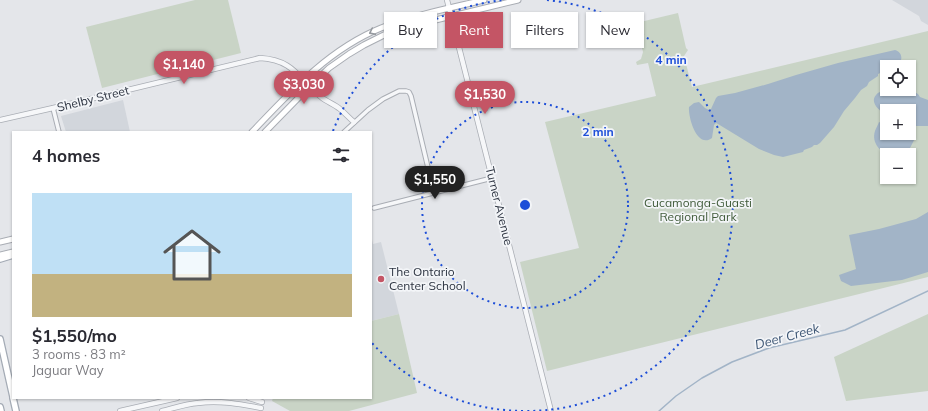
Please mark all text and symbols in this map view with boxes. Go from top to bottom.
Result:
chip: Buy [384,12,437,48]
chip: Rent [445,12,503,48]
chip: Filters [511,12,578,48]
chip: New [586,12,644,48]
one-way arrow [369,27,376,35]
pin: $1,140 [151,51,217,85]
text: 4 min [655,52,687,67]
text: $1,140 [163,56,205,72]
map controls [880,60,916,184]
button: locate [880,60,916,96]
pin: $3,030 [271,71,337,105]
text: $3,030 [283,76,325,92]
pin: $1,530 [452,81,518,115]
street label: Shelby Street [55,82,130,115]
text: $1,530 [464,86,506,102]
button: + [880,104,916,140]
text: 2 min [582,124,614,139]
icon: filters [330,144,352,166]
text: 4 homes [32,145,100,166]
button: − [880,148,916,184]
street label: Turner Avenue [482,165,517,247]
pin: $1,550 [402,166,468,200]
text: $1,550 [414,171,456,187]
park label: Cucamonga-Guasti Regional Park [644,195,752,224]
centre of rings [518,198,532,212]
icon: home [156,219,228,291]
place label: The Ontario Center School [389,264,466,293]
marker: The Ontario Center School [376,274,386,284]
water label: Deer Creek [753,320,821,352]
text: $1,550/mo [32,325,117,346]
text: 3 rooms · 83 m² [32,346,126,362]
text: Jaguar Way [32,362,104,378]

